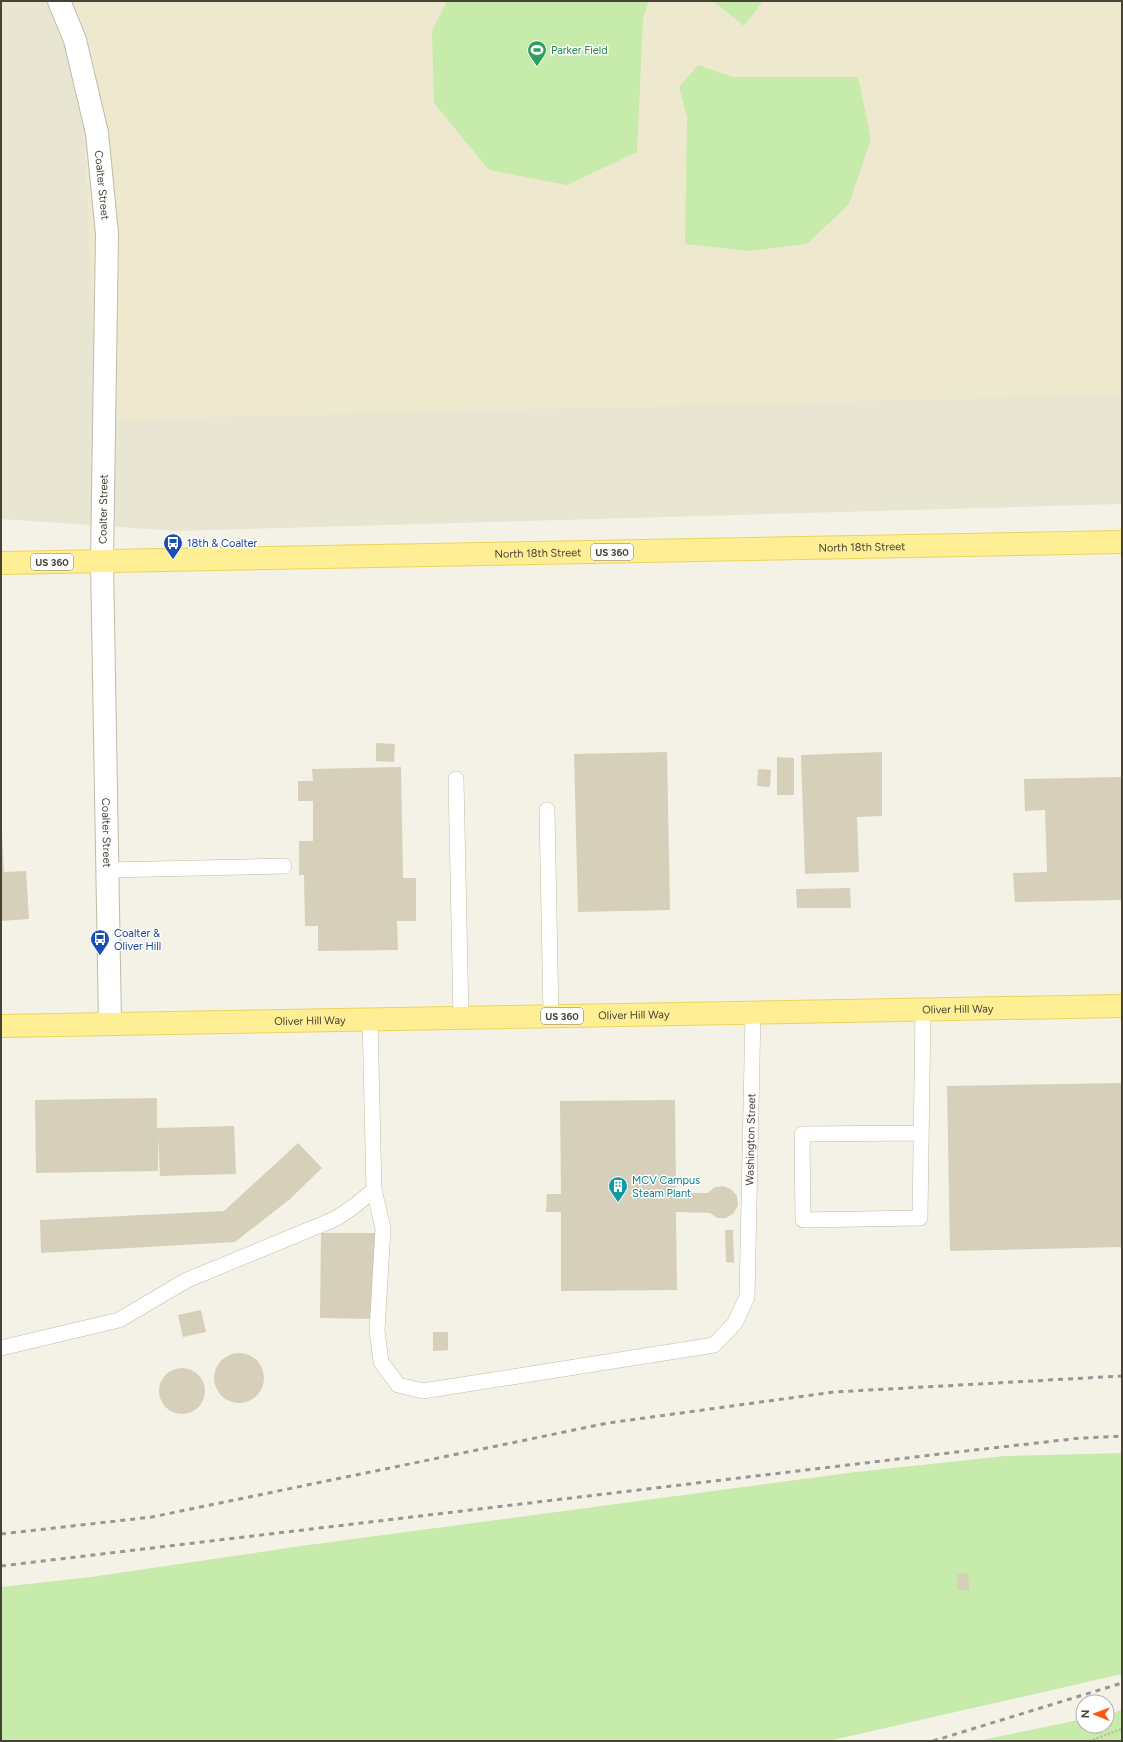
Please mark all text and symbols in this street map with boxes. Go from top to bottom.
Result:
sports icon: Parker Field [526,39,548,67]
place label: Parker Field [551,44,608,57]
street label: Coalter Street [92,150,112,220]
street label: Coalter Street [96,474,111,544]
bus stop icon: 18th & Coalter [162,532,184,560]
place label: 18th & Coalter [187,537,258,550]
street label: North 18th Street [818,540,905,555]
road number: US 360 [591,544,633,560]
street label: North 18th Street [494,546,581,561]
road number: US 360 [31,554,73,570]
street label: Coalter Street [99,798,113,868]
place label: Coalter & Oliver Hill [114,927,161,953]
bus stop icon: Coalter & Oliver Hill [89,928,111,956]
street label: Oliver Hill Way [922,1002,994,1017]
road number: US 360 [541,1008,583,1024]
street label: Oliver Hill Way [598,1008,670,1022]
street label: Oliver Hill Way [274,1014,346,1028]
street label: Washington Street [743,1093,758,1186]
place label: MCV Campus Steam Plant [632,1174,700,1200]
building icon: MCV Campus Steam Plant [607,1175,629,1203]
north arrow [1075,1694,1115,1734]
text: N [1079,1709,1092,1718]

